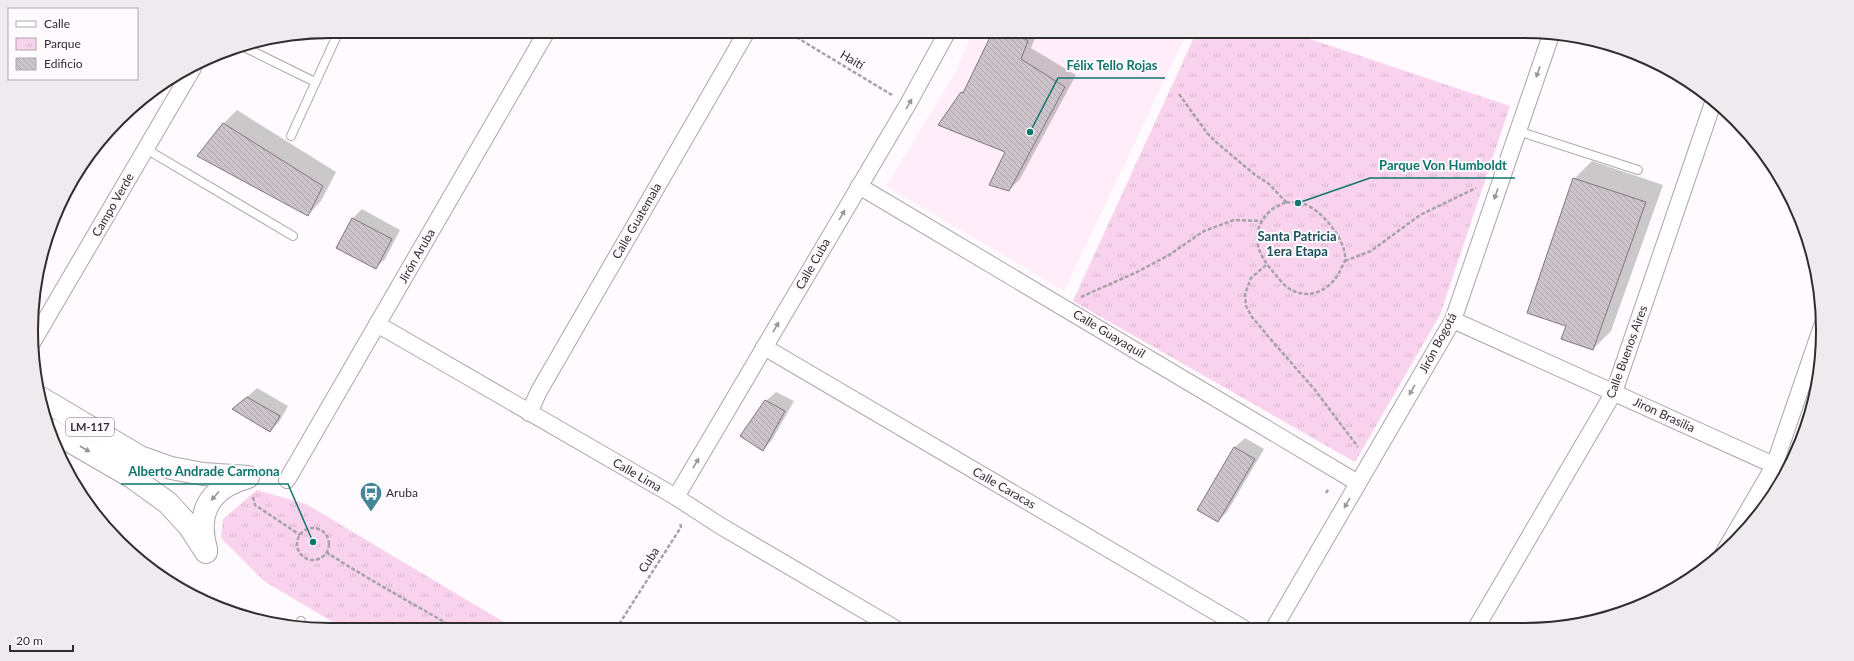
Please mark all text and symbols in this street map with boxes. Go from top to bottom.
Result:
legend [8,8,138,80]
text: Calle [44,16,70,31]
text: Parque [44,36,81,51]
street label: Haití [838,47,867,73]
callout: Félix Tello Rojas [1058,53,1165,78]
text: Edificio [44,56,83,71]
text: Félix Tello Rojas [1066,57,1158,73]
one-way arrow [1535,66,1541,78]
one-way arrow [905,98,912,110]
callout: Parque Von Humboldt [1370,153,1515,178]
text: Parque Von Humboldt [1379,157,1507,173]
street label: Campo Verde [88,170,137,239]
street label: Calle Guatemala [609,180,664,262]
one-way arrow [1493,189,1499,201]
one-way arrow [838,209,845,221]
street label: Jirón Aruba [395,226,438,285]
district label: Santa Patricia 1era Etapa [1258,228,1336,259]
street label: Calle Cuba [792,236,833,292]
street label: Calle Buenos Aires [1603,303,1650,400]
street label: Calle Guayaquil [1071,306,1148,361]
street label: Jirón Bogotá [1415,310,1460,375]
one-way arrow [773,321,780,333]
one-way arrow [1409,384,1416,396]
street label: Jiron Brasilia [1631,394,1697,435]
road number: LM-117 [66,418,114,436]
one-way arrow [79,446,91,453]
street label: Calle Lima [610,455,664,495]
one-way arrow [692,457,699,469]
callout: Alberto Andrade Carmona [121,459,288,484]
text: Alberto Andrade Carmona [127,463,280,479]
street label: Calle Caracas [970,464,1038,512]
bus stop icon: Aruba [358,480,384,513]
place label: Aruba [386,485,418,500]
one-way arrow [211,491,220,501]
one-way arrow [1343,497,1350,509]
street label: Cuba [635,544,662,575]
scale bar [10,627,73,653]
text: 20 m [16,633,43,648]

